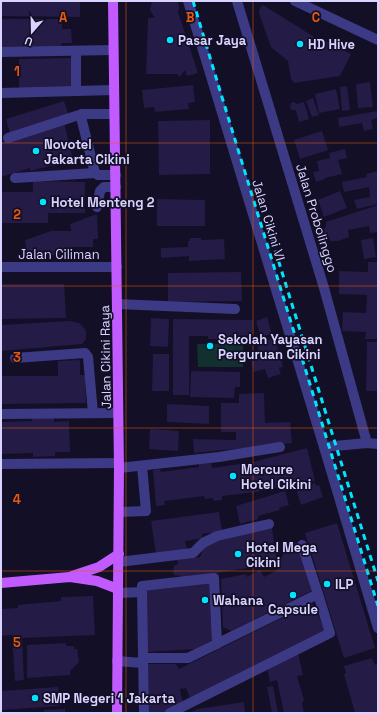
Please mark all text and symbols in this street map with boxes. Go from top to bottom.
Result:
text: A [59,9,68,26]
text: B [186,9,195,26]
text: C [312,9,320,26]
north arrow [12,12,52,52]
place label: Pasar Jaya [178,32,247,49]
text: U [23,34,34,49]
marker: Pasar Jaya [165,35,175,45]
place label: HD Hive [308,36,355,53]
marker: HD Hive [295,39,305,49]
text: 1 [14,63,20,80]
place label: Novotel Jakarta Cikini [44,136,130,168]
marker: Novotel Jakarta Cikini [31,146,41,156]
street label: Jalan Probolinggo [292,162,341,275]
street label: Jalan Cikini VI [248,177,289,263]
place label: Hotel Menteng 2 [51,194,155,211]
marker: Hotel Menteng 2 [38,197,48,207]
text: 2 [13,206,21,223]
street label: Jalan Ciliman [18,246,100,263]
street label: Jalan Cikini Raya [96,304,115,409]
place label: Sekolah Yayasan Perguruan Cikini [218,331,323,363]
marker: Sekolah Yayasan Perguruan Cikini [205,341,215,351]
text: 3 [13,349,21,366]
place label: Mercure Hotel Cikini [241,461,311,493]
marker: Mercure Hotel Cikini [228,471,238,481]
text: 4 [13,491,21,508]
place label: Hotel Mega Cikini [246,539,317,571]
marker: Hotel Mega Cikini [233,549,243,559]
place label: ILP [335,576,353,593]
marker: ILP [322,579,332,589]
marker: Capsule [288,590,298,600]
place label: Wahana [213,592,264,609]
marker: Wahana [200,595,210,605]
place label: Capsule [268,601,318,618]
text: 5 [13,634,21,651]
place label: SMP Negeri 1 Jakarta [43,690,175,707]
marker: SMP Negeri 1 Jakarta [30,693,40,703]

